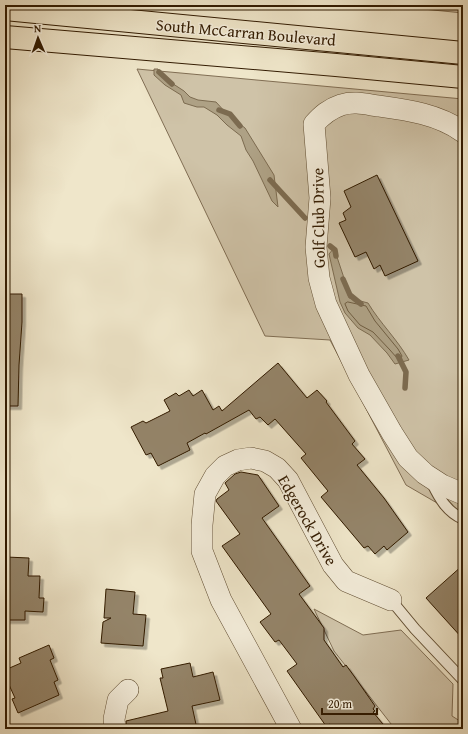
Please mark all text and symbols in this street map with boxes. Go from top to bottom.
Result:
street label: South McCarran Boulevard [155,12,337,52]
north arrow [18,18,58,58]
text: N [34,20,42,36]
street label: Golf Club Drive [305,168,331,268]
street label: Edgerock Drive [272,470,344,570]
scale bar [322,690,377,716]
text: 20 m [328,695,352,712]

